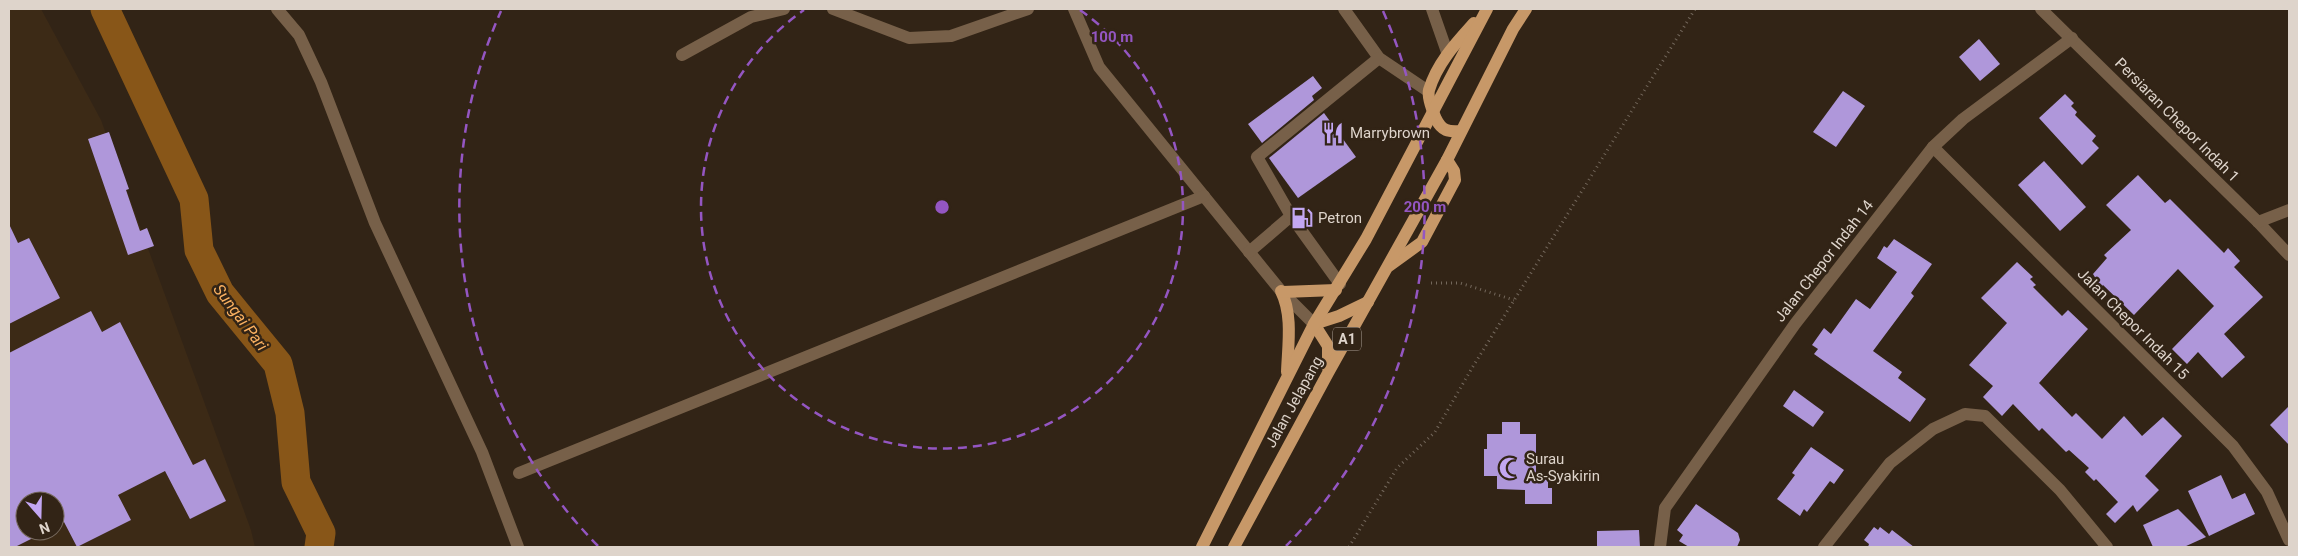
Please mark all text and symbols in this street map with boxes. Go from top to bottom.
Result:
text: 100 m [1091,28,1133,46]
street label: Persiaran Chepor Indah 1 [2111,54,2243,186]
restaurant icon: Marrybrown [1320,120,1346,146]
place label: Marrybrown [1350,124,1430,142]
street label: Jalan Chepor Indah 14 [1771,196,1878,326]
centre of rings [933,198,951,216]
text: 200 m [1404,198,1446,216]
fuel station icon: Petron [1289,205,1315,231]
place label: Petron [1318,209,1362,227]
street label: Jalan Chepor Indah 15 [2074,265,2192,383]
water label: Sungai Pari [209,280,272,355]
road number: A1 [1333,328,1361,350]
street label: Jalan Jelapang [1262,353,1326,451]
place label: Surau As-Syakirin [1526,450,1600,485]
mosque icon: Surau As-Syakirin [1497,455,1523,481]
north arrow [15,491,65,541]
text: N [37,519,52,537]

